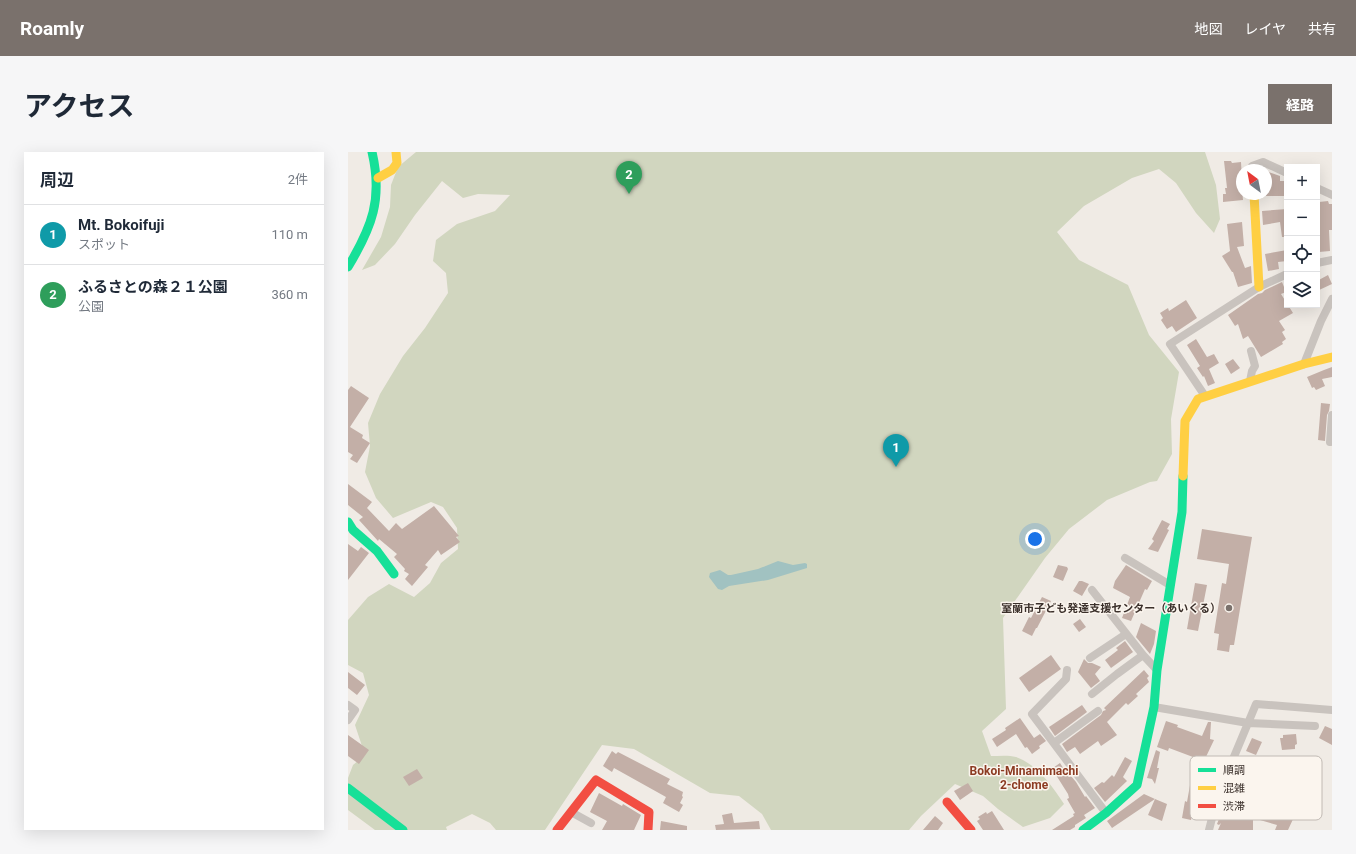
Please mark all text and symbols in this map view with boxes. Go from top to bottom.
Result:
text: Roamly [20,17,84,40]
text: 地図 [1194,21,1222,37]
text: レイヤ [1244,21,1286,37]
text: 共有 [1308,21,1336,37]
button: 経路 [1268,84,1332,124]
text: アクセス [24,90,135,123]
pin: 2 [616,161,642,194]
north arrow [1236,164,1272,200]
map controls [1284,164,1320,308]
button: + [1284,164,1320,200]
text: 周辺 [40,170,74,190]
text: 2件 [288,172,308,187]
button: − [1284,200,1320,236]
text: Mt. Bokoifuji [78,216,164,234]
text: 1 [49,227,57,242]
text: 110 m [271,227,308,242]
button: locate [1284,236,1320,272]
text: スポット [78,237,130,252]
button: layers [1284,272,1320,308]
text: ふるさとの森２１公園 [78,278,228,296]
text: 2 [49,287,57,302]
text: 360 m [271,287,308,302]
text: 公園 [78,299,104,314]
pin: 1 [883,434,909,467]
your location [1025,529,1045,549]
place label: 室蘭市子ども発達支援センター（あいくる） [1001,602,1221,615]
marker: 室蘭市子ども発達支援センター（あいくる） [1224,603,1234,613]
legend [1190,756,1322,820]
district label: Bokoi-Minamimachi 2-chome [970,764,1078,792]
text: 順調 [1223,764,1245,777]
text: 混雑 [1223,782,1245,795]
text: 渋滞 [1223,800,1245,813]

